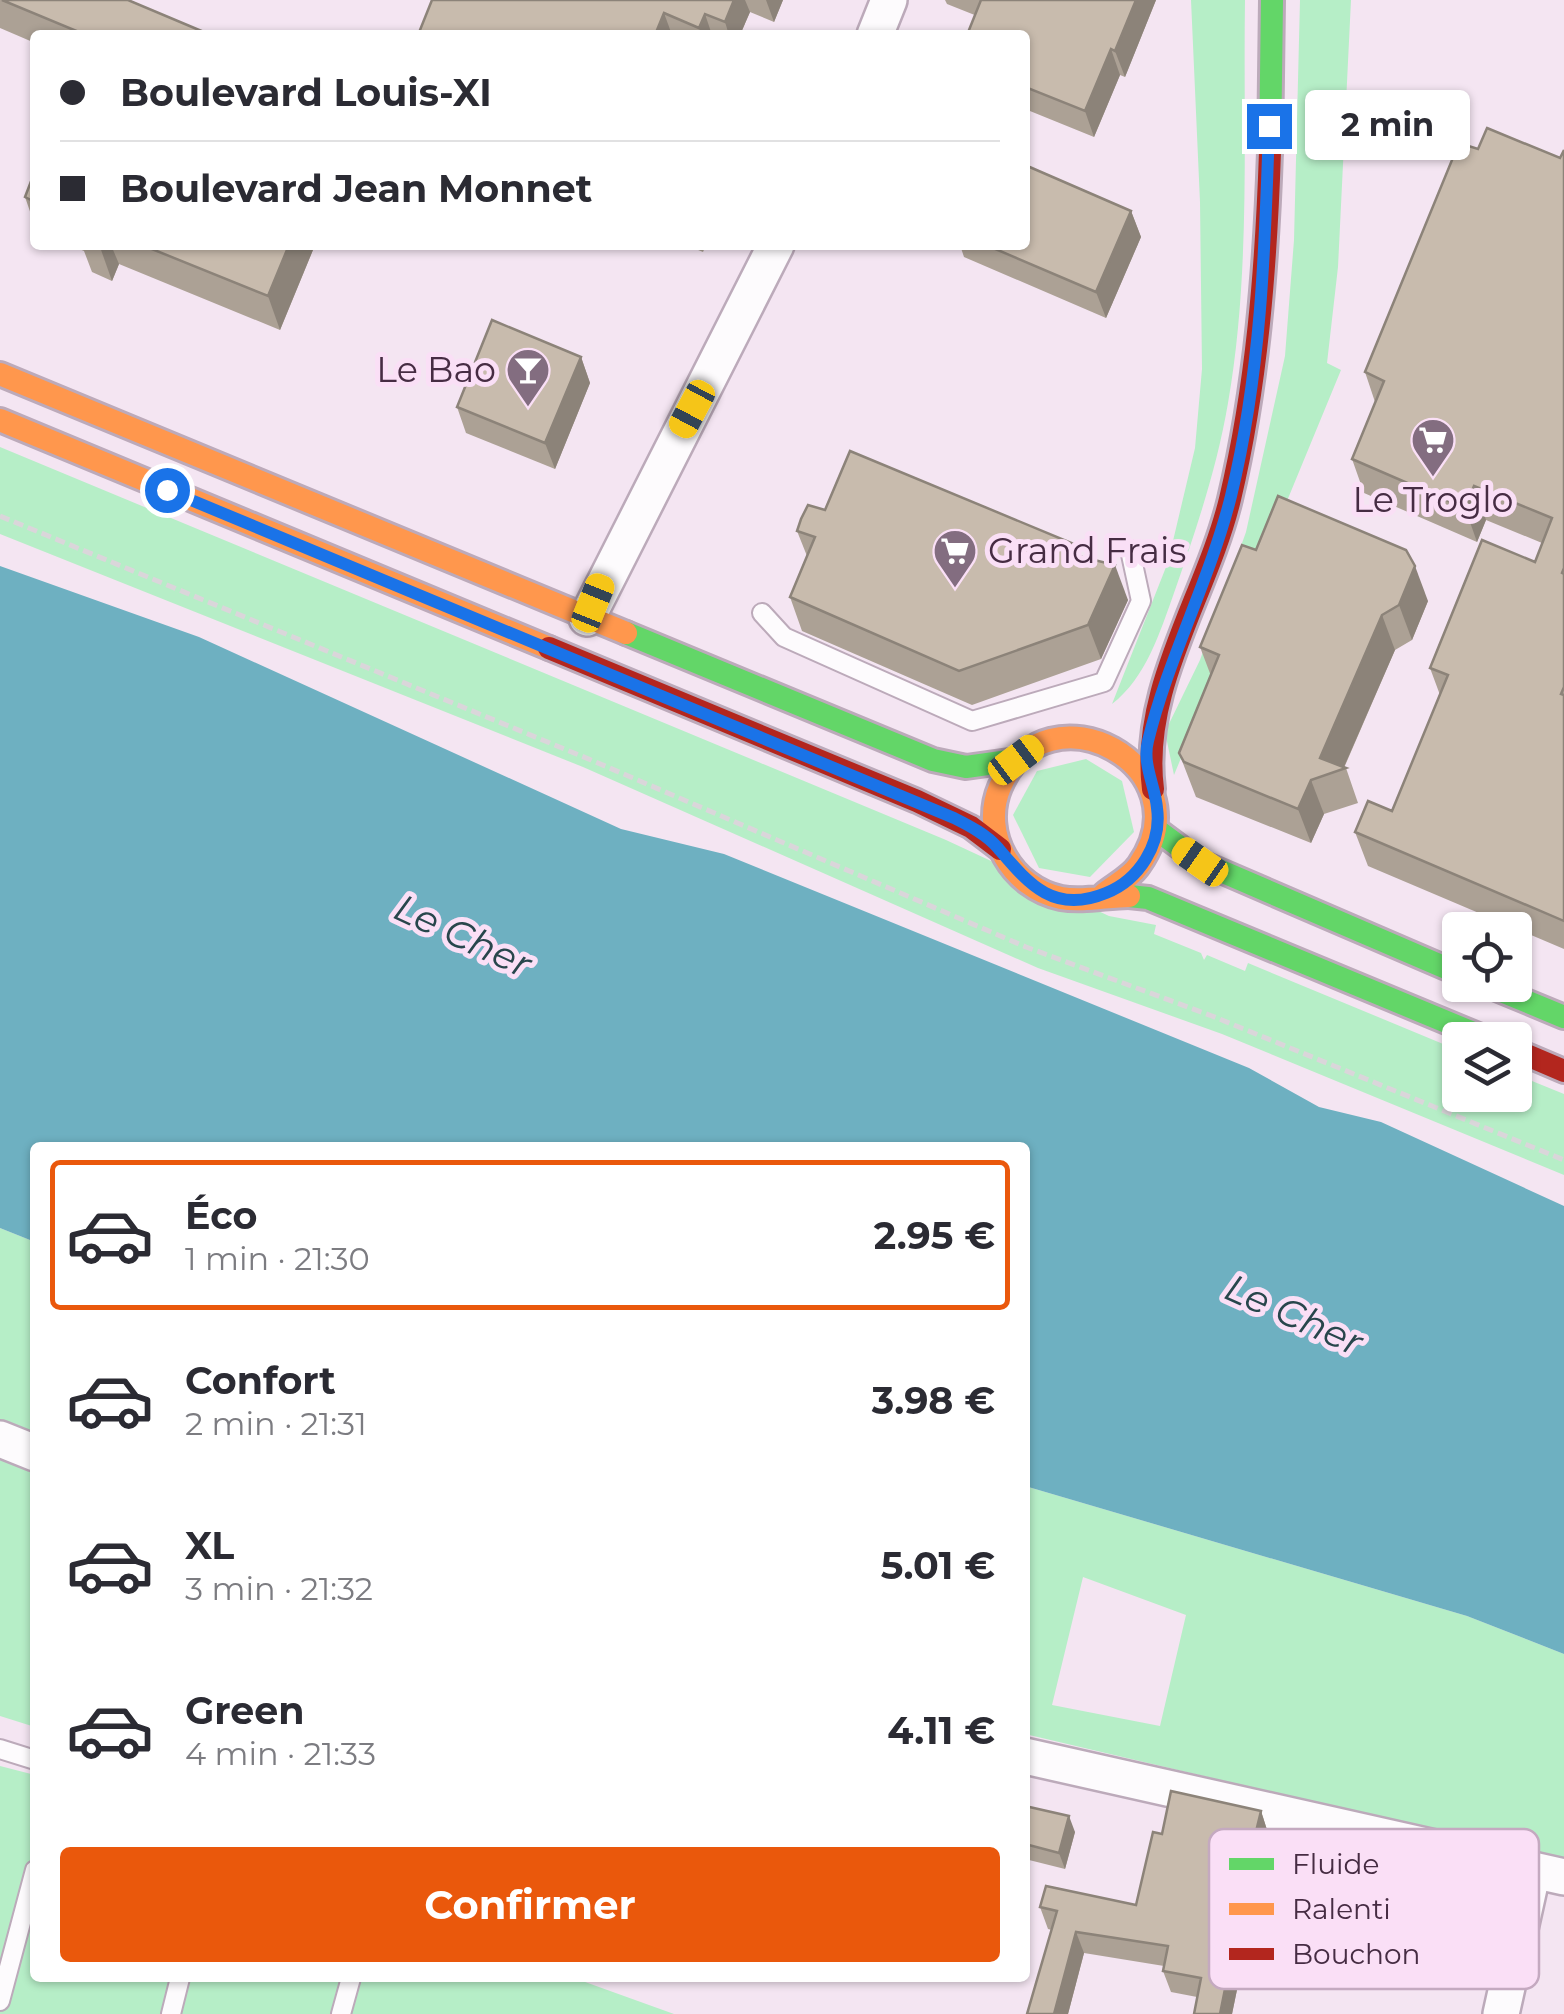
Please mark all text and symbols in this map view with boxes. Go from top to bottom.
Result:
text: Boulevard Louis-XI [120,69,492,116]
callout: 2 min [1304,91,1469,161]
route end [1247,104,1292,149]
text: 2 min [1341,105,1434,144]
text: Boulevard Jean Monnet [120,165,592,212]
bar icon: Le Bao [505,347,551,408]
place label: Le Bao [376,348,496,391]
car [665,375,719,443]
supermarket icon: Le Troglo [1410,417,1456,478]
route start [145,468,190,513]
place label: Le Troglo [1352,478,1514,521]
supermarket icon: Grand Frais [932,528,978,589]
place label: Grand Frais [988,529,1186,572]
car [568,570,618,636]
car [983,730,1049,790]
car [1167,833,1233,891]
water label: Le Cher [387,883,540,988]
map controls [1442,912,1532,1112]
button: locate [1442,912,1532,1002]
button: layers [1442,1022,1532,1112]
icon: car [65,1190,155,1280]
text: Éco [185,1192,257,1239]
text: 2.95 € [874,1212,995,1259]
text: 1 min · 21:30 [185,1239,370,1278]
water label: Le Cher [1218,1263,1371,1366]
icon: car [65,1355,155,1445]
text: Confort [185,1357,336,1404]
text: 3.98 € [872,1377,995,1424]
text: 2 min · 21:31 [185,1404,367,1443]
icon: car [65,1520,155,1610]
text: XL [185,1522,234,1569]
text: 5.01 € [881,1542,995,1589]
text: 3 min · 21:32 [185,1569,373,1608]
icon: car [65,1685,155,1775]
text: Green [185,1687,305,1734]
text: 4.11 € [887,1707,995,1754]
text: 4 min · 21:33 [185,1734,376,1773]
legend [1209,1829,1539,1989]
button: Confirmer [60,1847,1000,1962]
text: Fluide [1292,1847,1380,1881]
text: Ralenti [1292,1892,1391,1926]
text: Bouchon [1292,1937,1420,1971]

